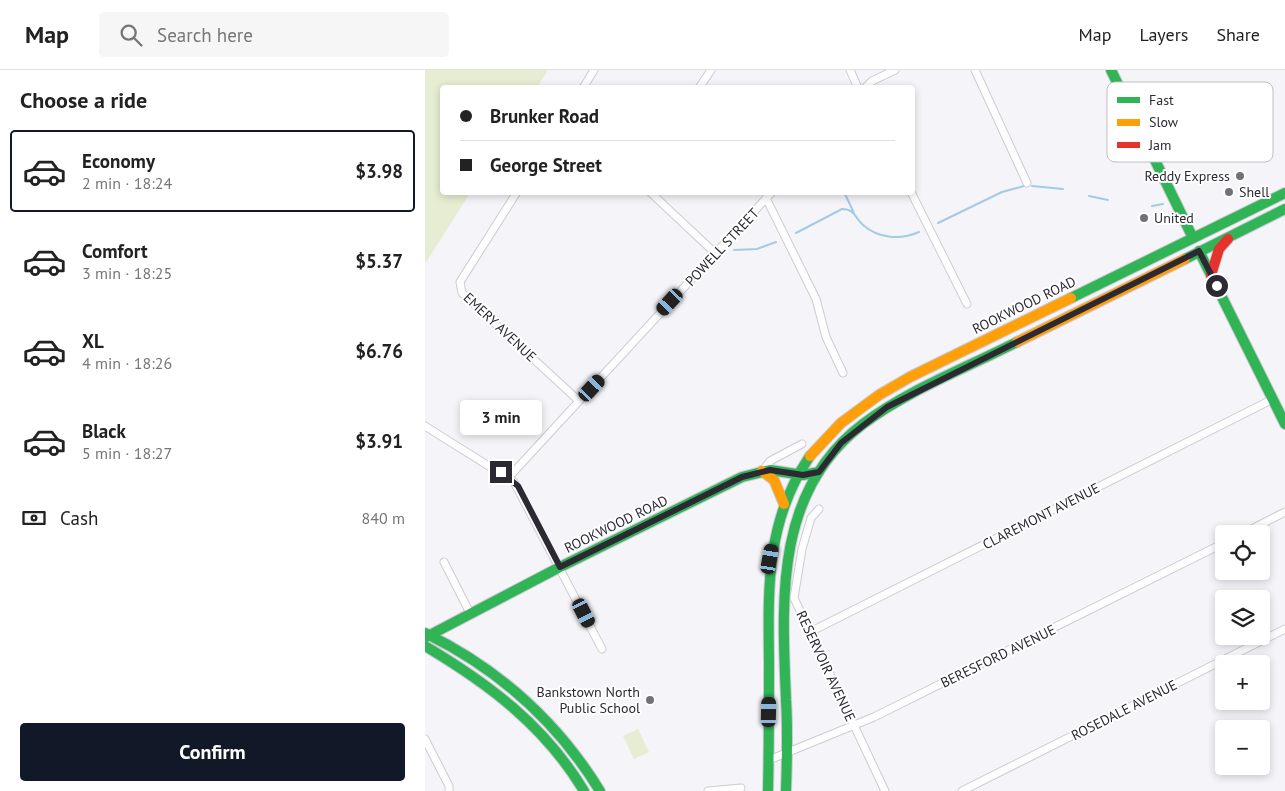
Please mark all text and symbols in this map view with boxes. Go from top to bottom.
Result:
search box [99,12,449,57]
text: Map [25,19,69,50]
icon: search [117,21,145,49]
text: Search here [157,23,253,47]
text: Map [1079,23,1111,46]
text: Layers [1139,23,1188,46]
text: Share [1216,23,1260,46]
legend [1107,82,1273,162]
text: Choose a ride [20,86,147,114]
text: Fast [1149,91,1174,109]
text: Brunker Road [490,104,599,128]
text: Slow [1149,113,1179,131]
text: Jam [1148,136,1171,154]
icon: car [22,149,67,194]
text: Economy [82,149,155,173]
text: George Street [490,153,602,177]
text: $3.98 [355,159,403,183]
place label: Reddy Express [1144,167,1230,185]
marker: Reddy Express [1234,170,1246,182]
text: 2 min · 18:24 [82,173,172,193]
place label: Shell [1239,183,1269,201]
marker: Shell [1223,186,1235,198]
street label: POWELL STREET [681,204,763,290]
place label: United [1154,209,1194,227]
marker: United [1138,212,1150,224]
icon: car [22,239,67,284]
text: Comfort [82,239,148,263]
text: $5.37 [355,249,403,273]
text: 3 min · 18:25 [82,263,172,283]
street label: ROOKWOOD ROAD [969,272,1079,338]
route start [1206,275,1228,297]
car [654,286,685,318]
street label: EMERY AVENUE [460,289,540,365]
icon: car [22,329,67,374]
text: XL [82,329,104,353]
text: $6.76 [355,339,403,363]
text: 4 min · 18:26 [82,353,172,373]
car [576,372,607,404]
callout: 3 min [460,400,542,434]
text: 3 min [481,407,521,427]
icon: car [22,419,67,464]
text: Black [82,419,126,443]
text: $3.91 [355,429,403,453]
text: 5 min · 18:27 [82,443,172,463]
route end [490,461,512,483]
street label: CLAREMONT AVENUE [979,479,1103,553]
street label: ROOKWOOD ROAD [561,491,671,557]
icon: cash [20,504,48,532]
text: Cash [60,506,98,530]
text: 840 m [362,508,405,528]
map controls [1215,525,1270,775]
button: locate [1215,525,1270,580]
car [760,543,779,575]
button: layers [1215,590,1270,645]
car [570,596,597,630]
street label: RESERVOIR AVENUE [792,608,860,724]
street label: BERESFORD AVENUE [938,620,1058,692]
button: + [1215,655,1270,710]
street label: ROSEDALE AVENUE [1068,676,1180,744]
place label: Bankstown North Public School [536,683,640,717]
marker: Bankstown North Public School [644,694,656,706]
car [761,697,776,727]
button: − [1215,720,1270,775]
button: Confirm [20,723,405,781]

